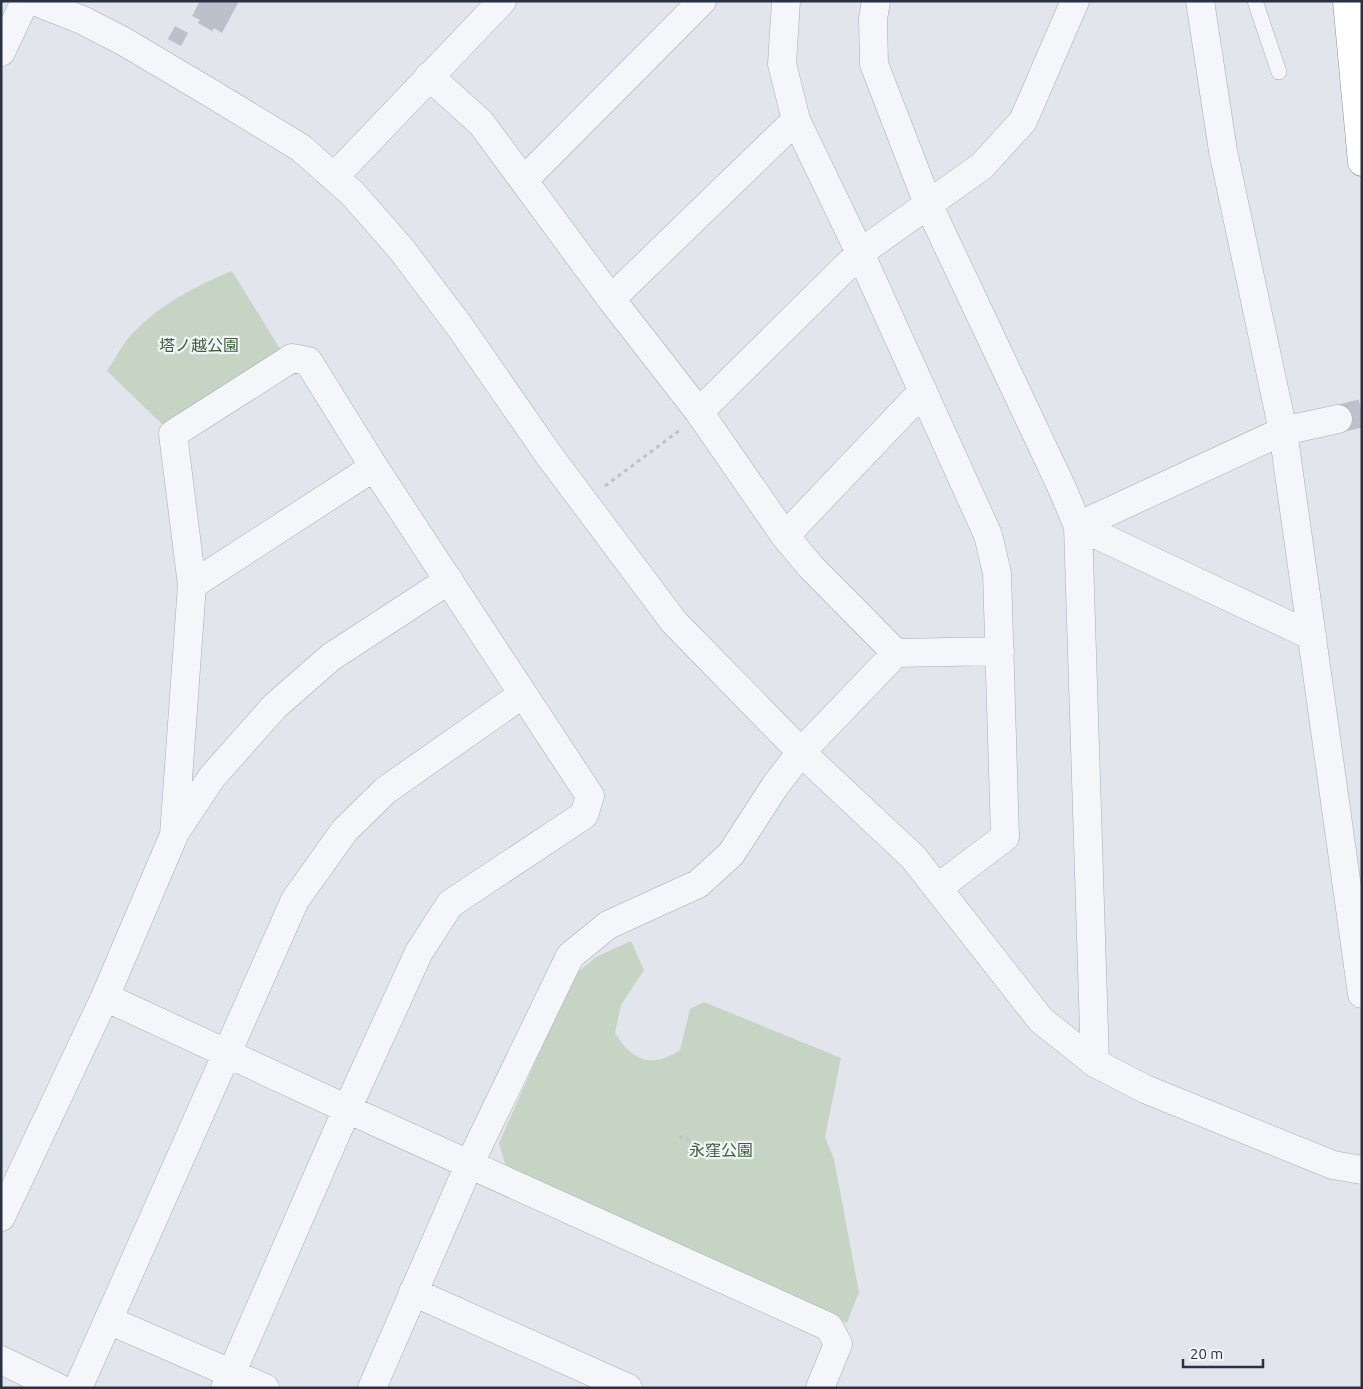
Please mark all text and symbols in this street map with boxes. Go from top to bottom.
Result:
park label: 塔ノ越公園 [159,336,239,354]
park label: 永窪公園 [689,1141,753,1159]
scale bar [1183,1336,1263,1368]
text: 20 m [1190,1345,1223,1362]

